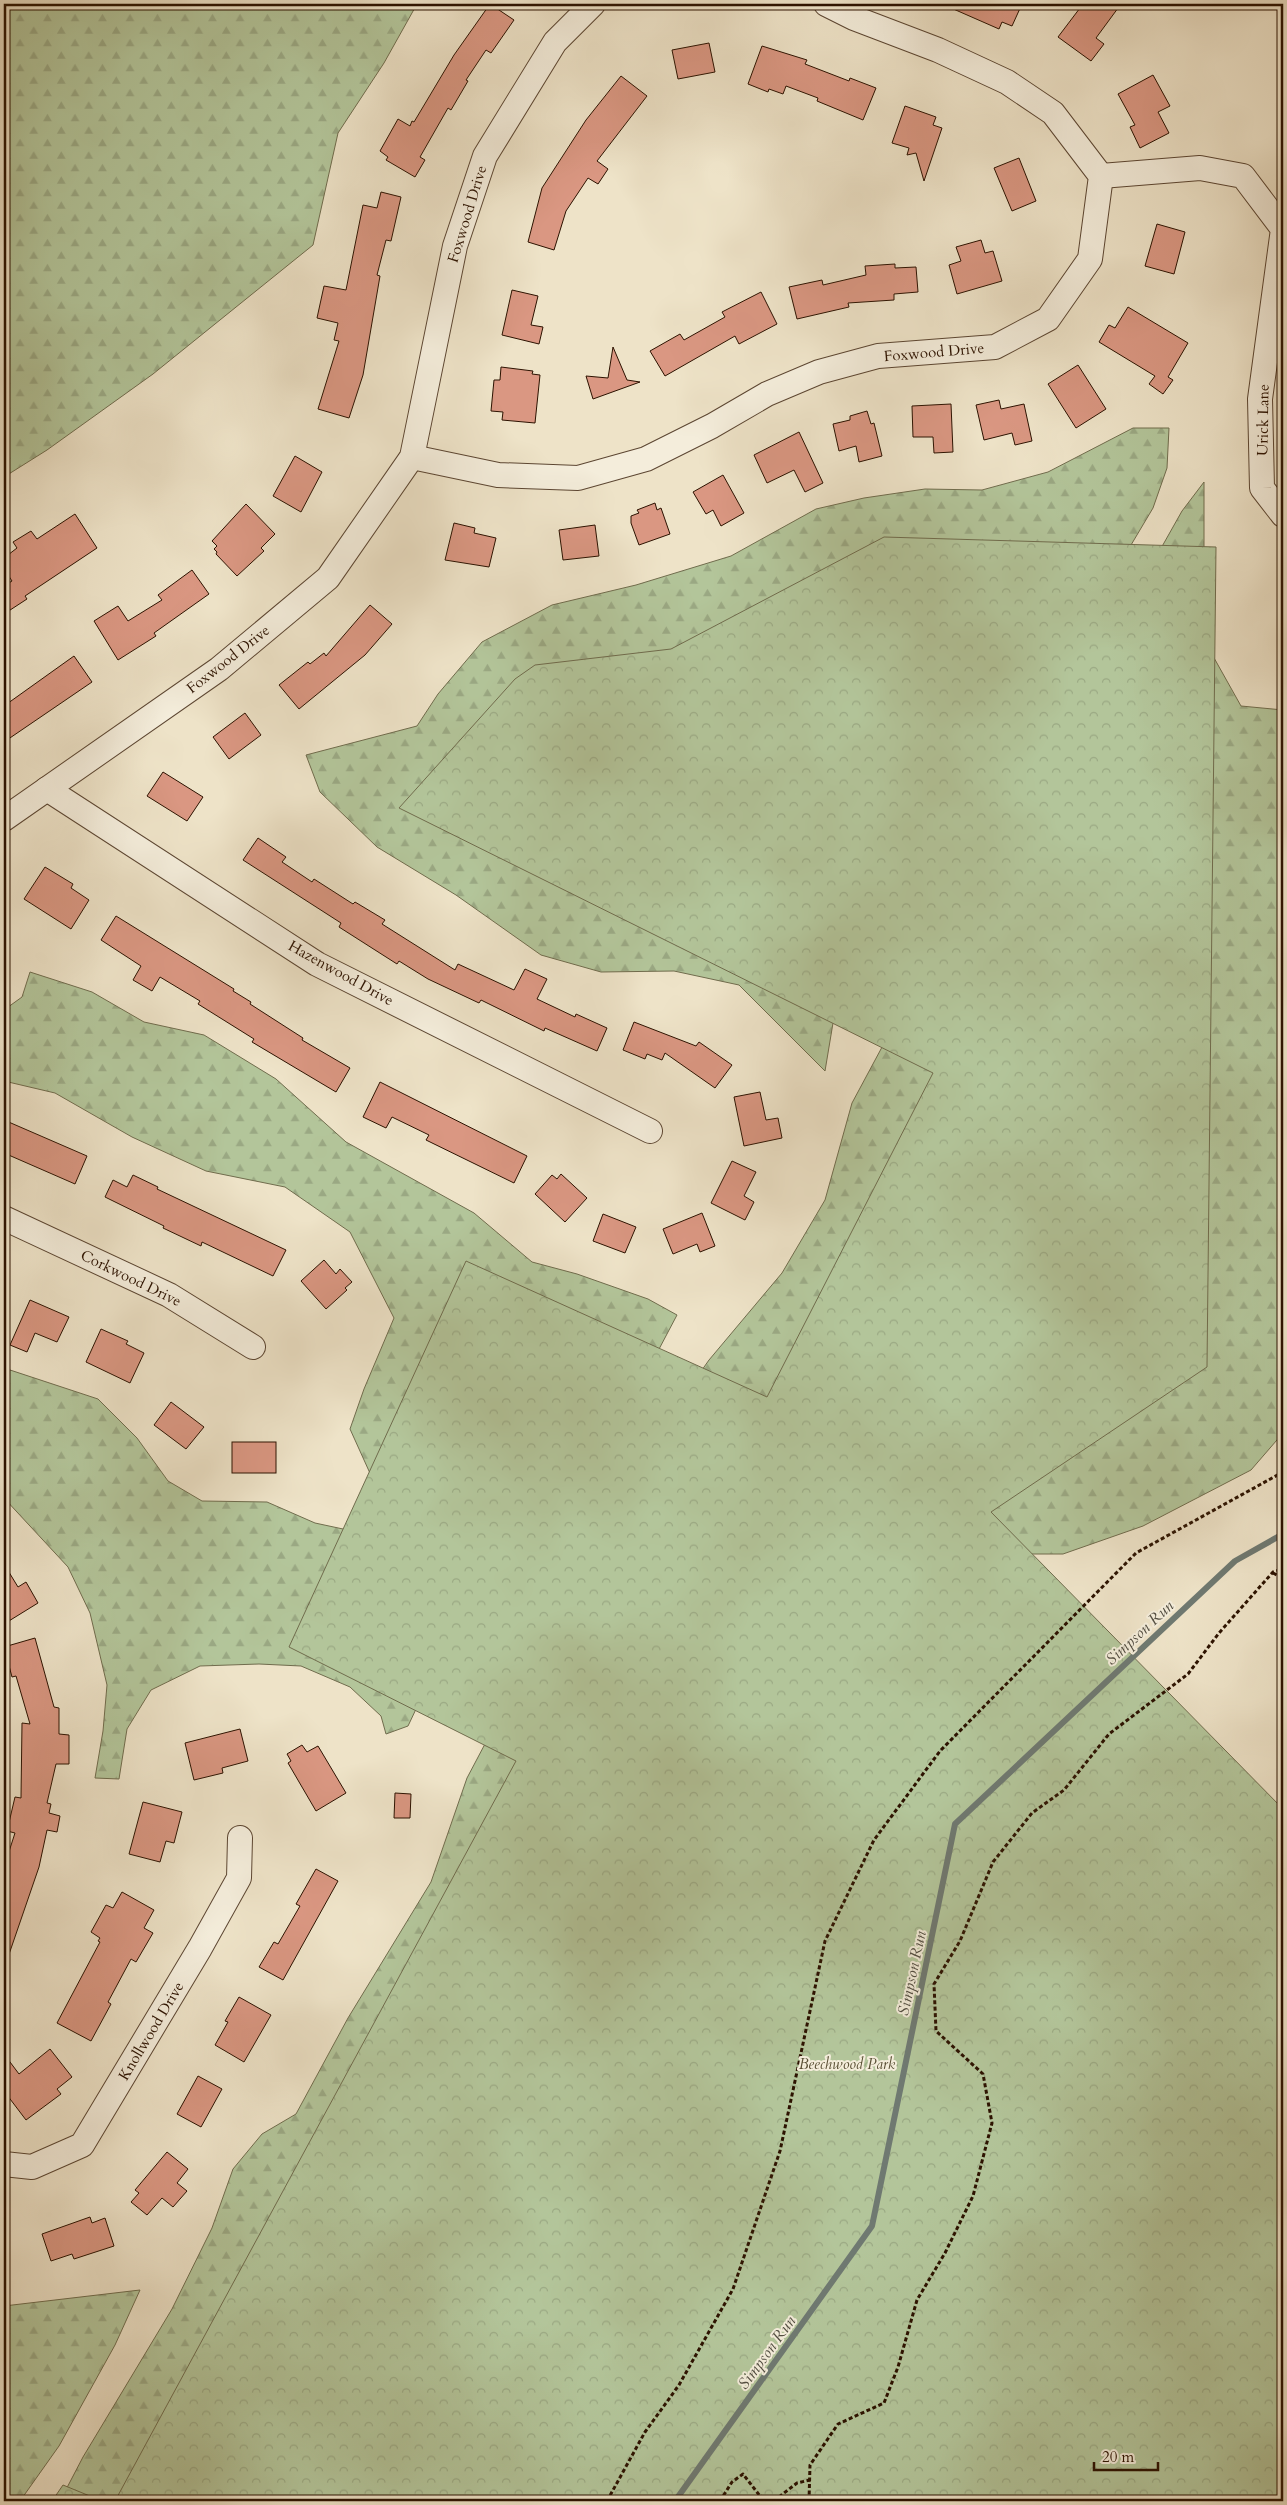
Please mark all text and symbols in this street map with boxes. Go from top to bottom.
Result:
street label: Foxwood Drive [443,163,491,265]
street label: Foxwood Drive [883,338,985,366]
street label: Urick Lane [1252,384,1274,456]
street label: Foxwood Drive [182,620,274,698]
street label: Hazenwood Drive [285,936,397,1010]
street label: Corkwood Drive [77,1245,185,1311]
water label: Simpson Run [1101,1595,1179,1670]
water label: Simpson Run [892,1929,932,2017]
street label: Knollwood Drive [114,1978,188,2084]
park label: Beechwood Park [799,2054,896,2074]
water label: Simpson Run [733,2311,801,2394]
scale bar [1094,2440,1158,2472]
text: 20 m [1102,2447,1134,2467]

